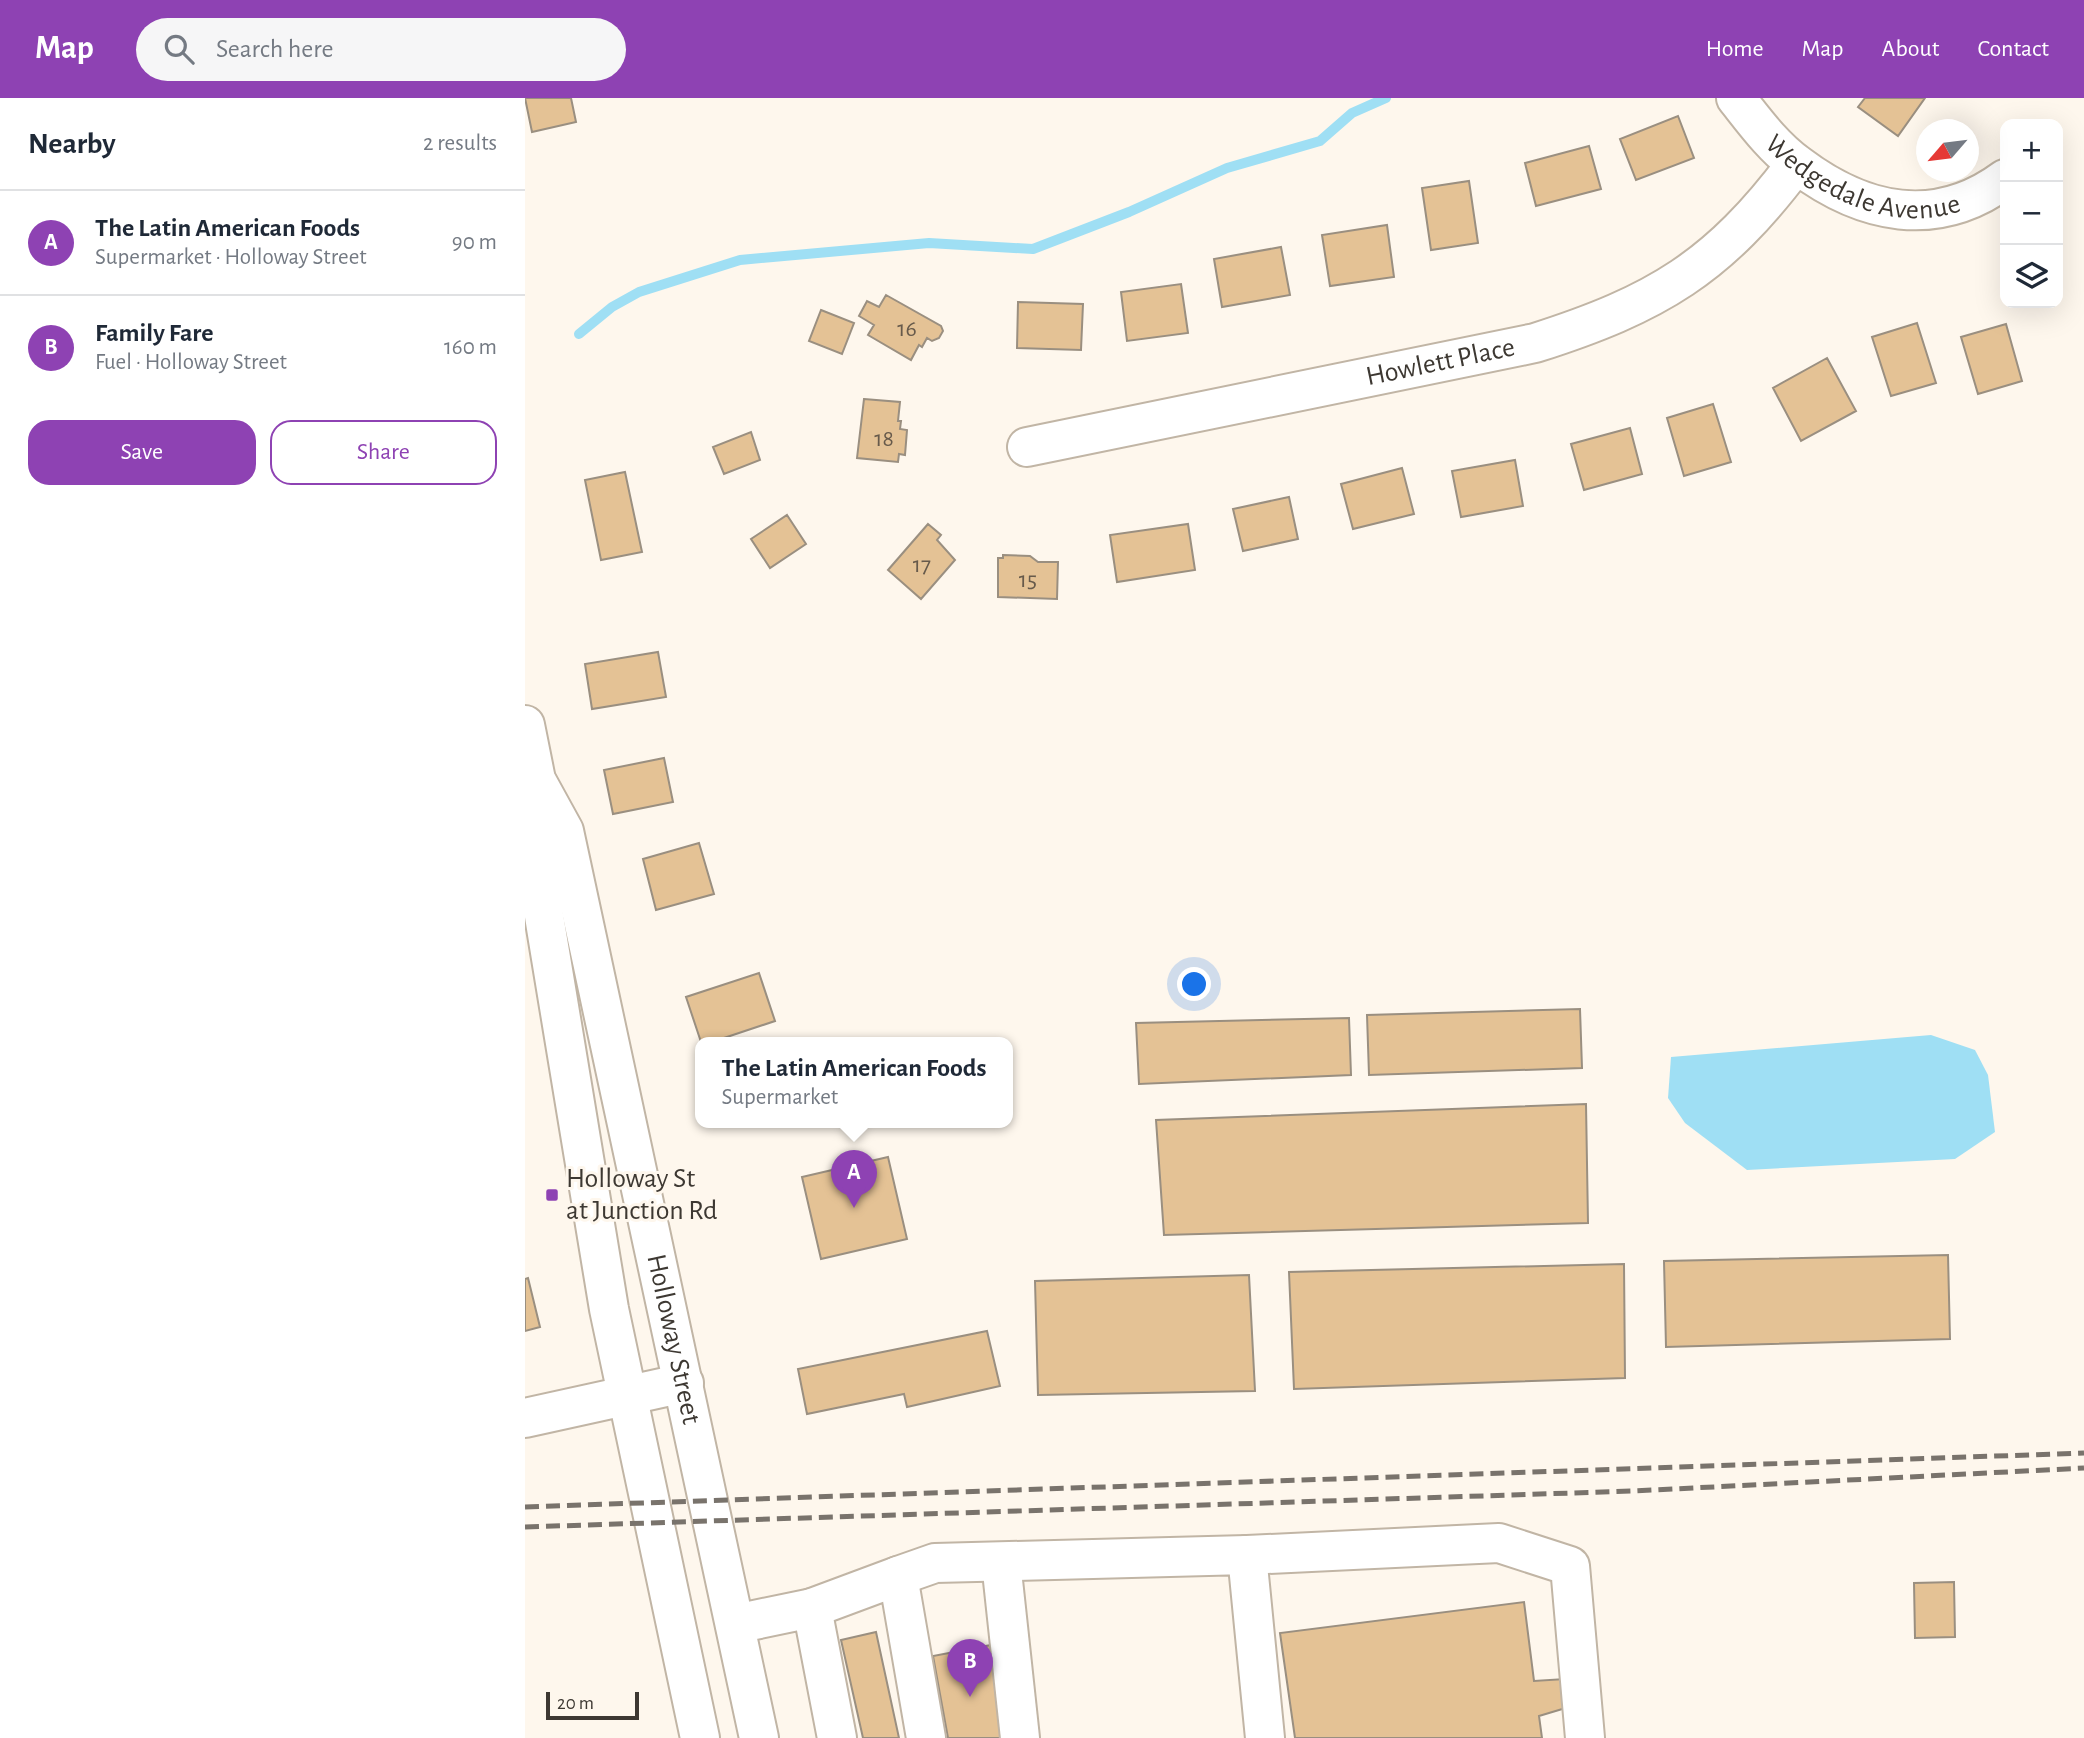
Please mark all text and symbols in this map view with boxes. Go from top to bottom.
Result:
search box [136,18,626,81]
icon: search [160,30,198,68]
text: Map [35,32,94,65]
text: Search here [216,36,334,62]
text: Home [1706,37,1764,61]
text: Map [1802,37,1844,61]
text: About [1882,37,1939,61]
text: Contact [1977,37,2049,61]
north arrow [1916,119,1979,182]
map controls [2000,119,2063,308]
button: + [2000,119,2063,182]
text: Nearby [28,129,116,159]
street label: Wedgedale Avenue [1760,130,1964,224]
text: 2 results [423,132,497,155]
button: − [2000,182,2063,245]
text: The Latin American Foods [95,215,360,241]
text: A [44,231,58,254]
text: 90 m [452,231,497,254]
button: layers [2000,245,2063,308]
text: Supermarket · Holloway Street [95,246,367,269]
house number: 16 [897,317,917,341]
text: Family Fare [95,320,214,346]
street label: Howlett Place [1364,333,1517,391]
text: B [44,336,58,359]
text: 160 m [444,336,497,359]
text: Fuel · Holloway Street [95,351,287,374]
button: Save [28,420,256,485]
button: Share [270,420,497,485]
house number: 18 [874,427,894,451]
house number: 17 [913,553,931,577]
house number: 15 [1019,568,1037,592]
your location [1177,967,1211,1001]
popup [695,1037,1013,1128]
text: The Latin American Foods [721,1055,987,1081]
text: Supermarket [721,1086,838,1109]
pin: A [831,1150,877,1208]
place label: Holloway St at Junction Rd [566,1165,717,1225]
marker: Holloway St at Junction Rd [544,1187,560,1203]
street label: Holloway Street [641,1252,705,1427]
pin: B [947,1639,993,1697]
scale bar [546,1689,639,1721]
text: 20 m [557,1694,594,1713]

